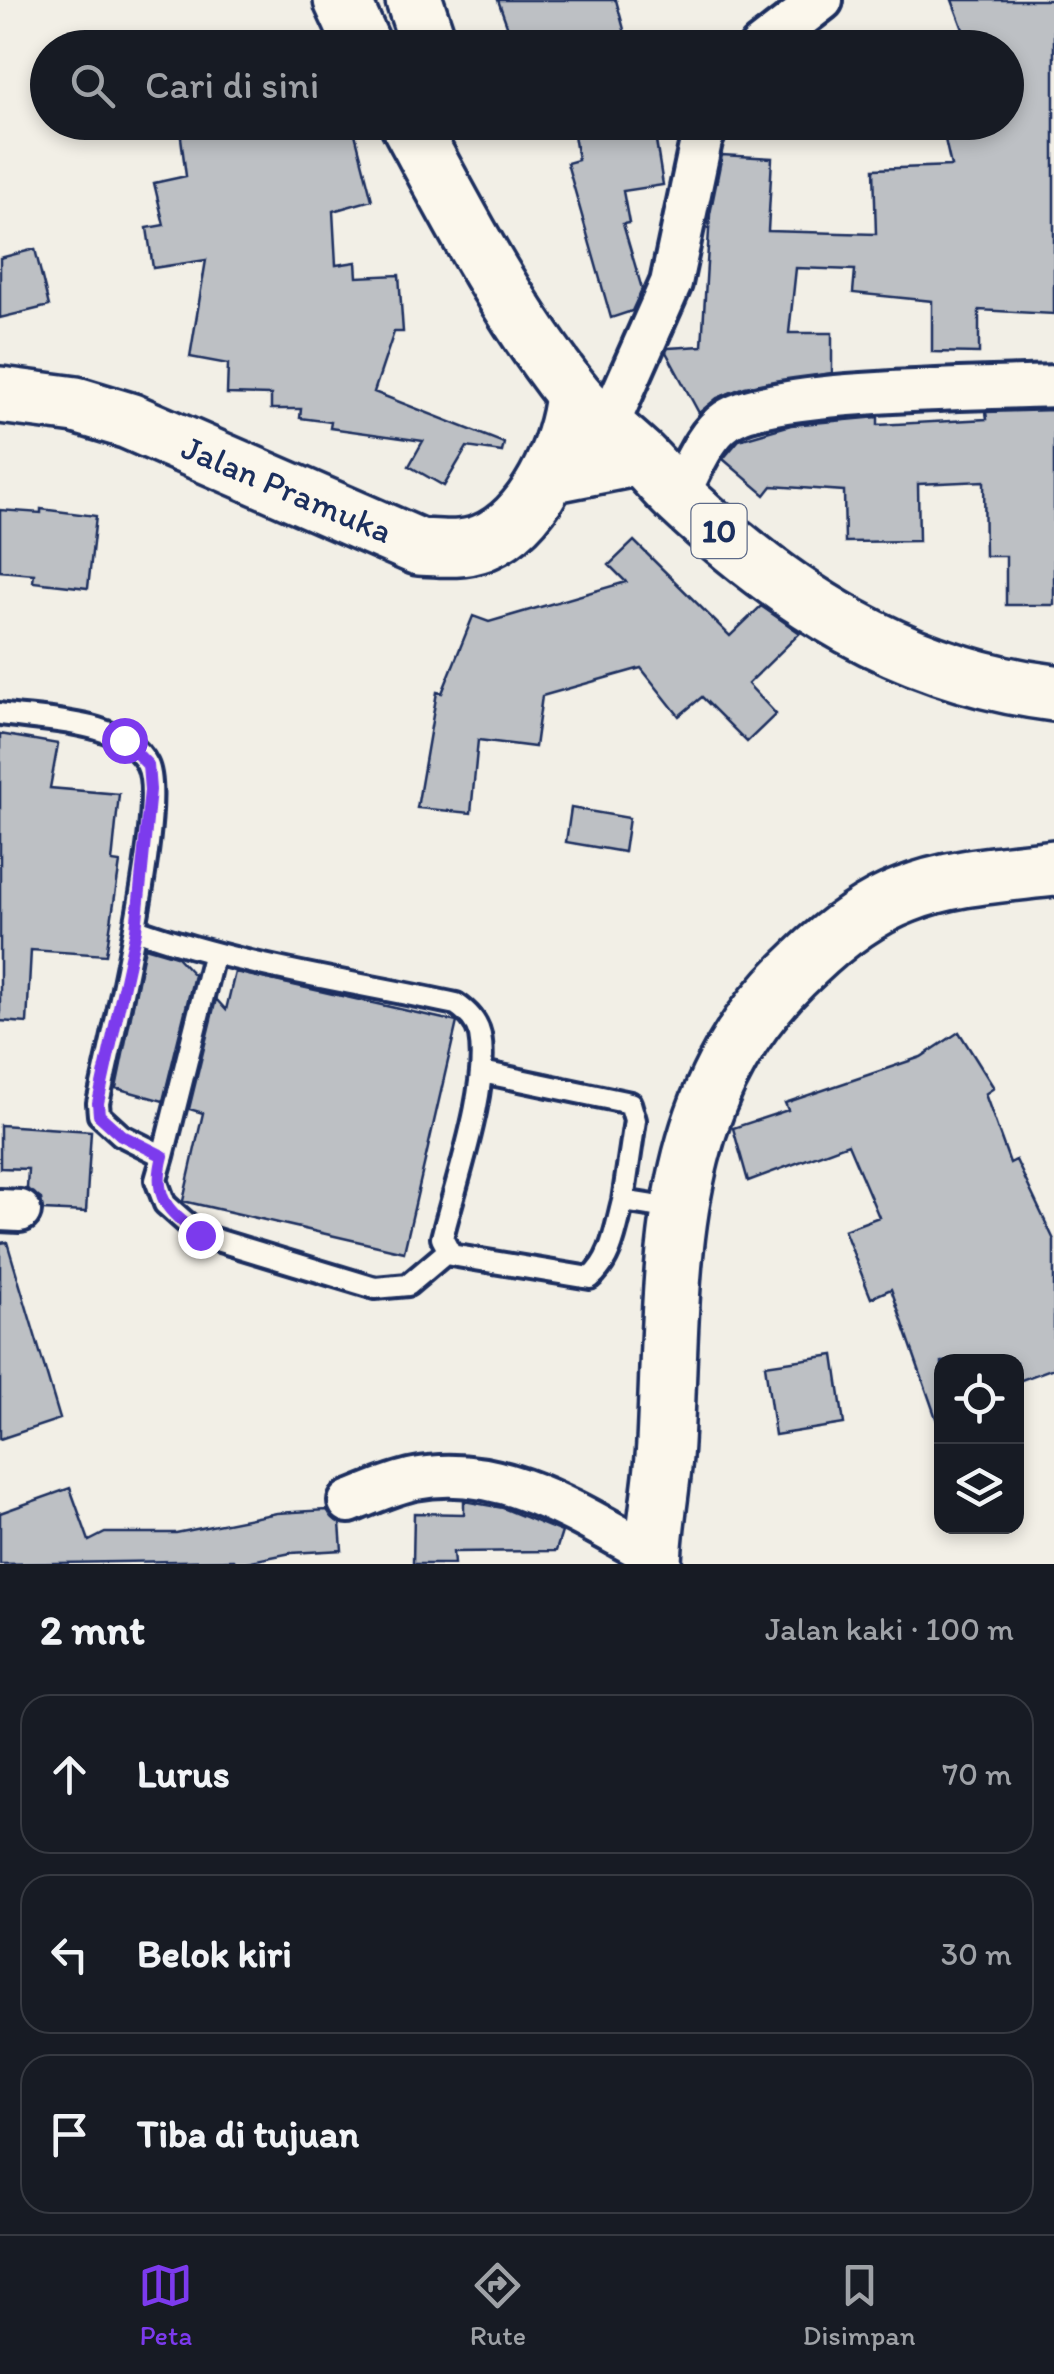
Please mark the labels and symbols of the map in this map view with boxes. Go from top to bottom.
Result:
street label: Jalan Pramuka [176,426,398,552]
road number: 10 [692,504,746,558]
route start [102,718,148,764]
route end [178,1213,224,1259]

